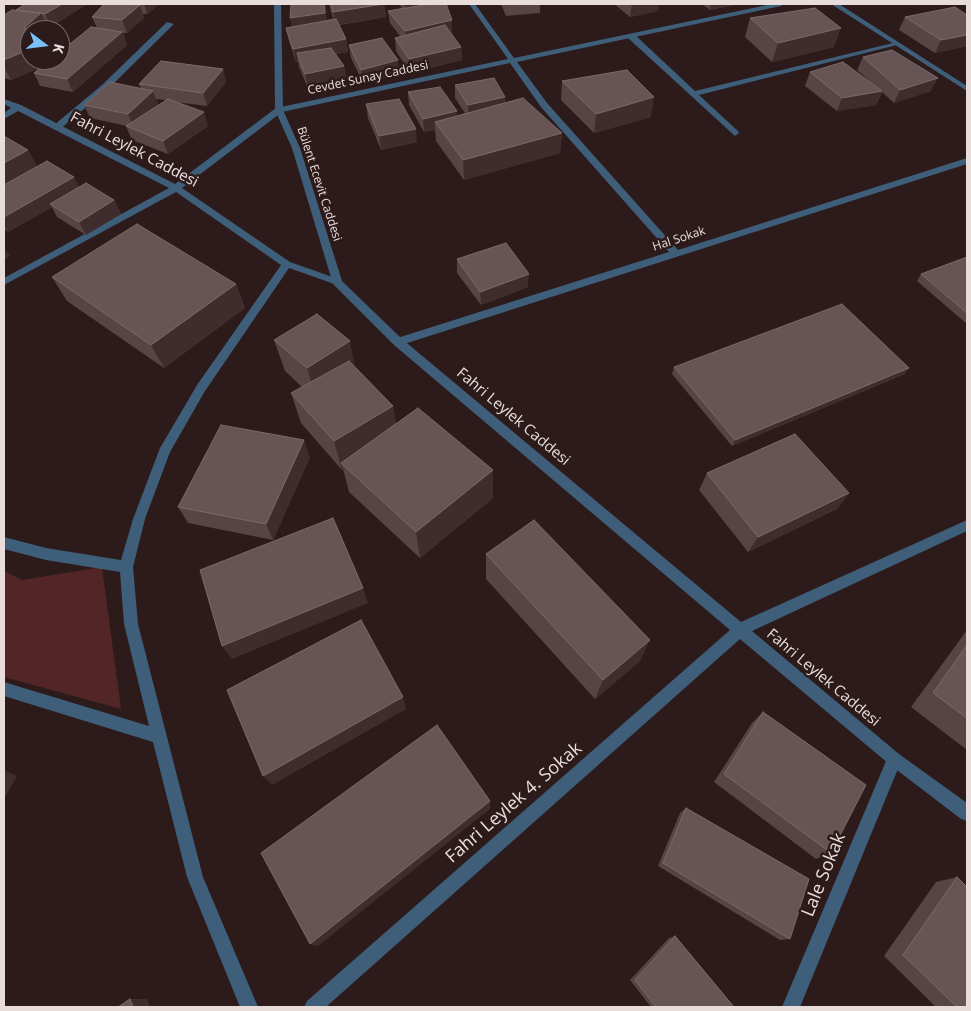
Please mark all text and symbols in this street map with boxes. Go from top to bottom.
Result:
north arrow [20,20,70,70]
text: K [49,42,69,56]
street label: Cevdet Sunay Caddesi [306,58,430,98]
street label: Fahri Leylek Caddesi [67,109,201,191]
street label: Bülent Ecevit Caddesi [294,125,344,243]
street label: Hal Sokak [651,224,707,254]
street label: Fahri Leylek Caddesi [453,364,573,470]
street label: Fahri Leylek Caddesi [763,625,883,731]
street label: Fahri Leylek 4. Sokak [441,738,587,868]
street label: Lale Sokak [797,830,851,920]

